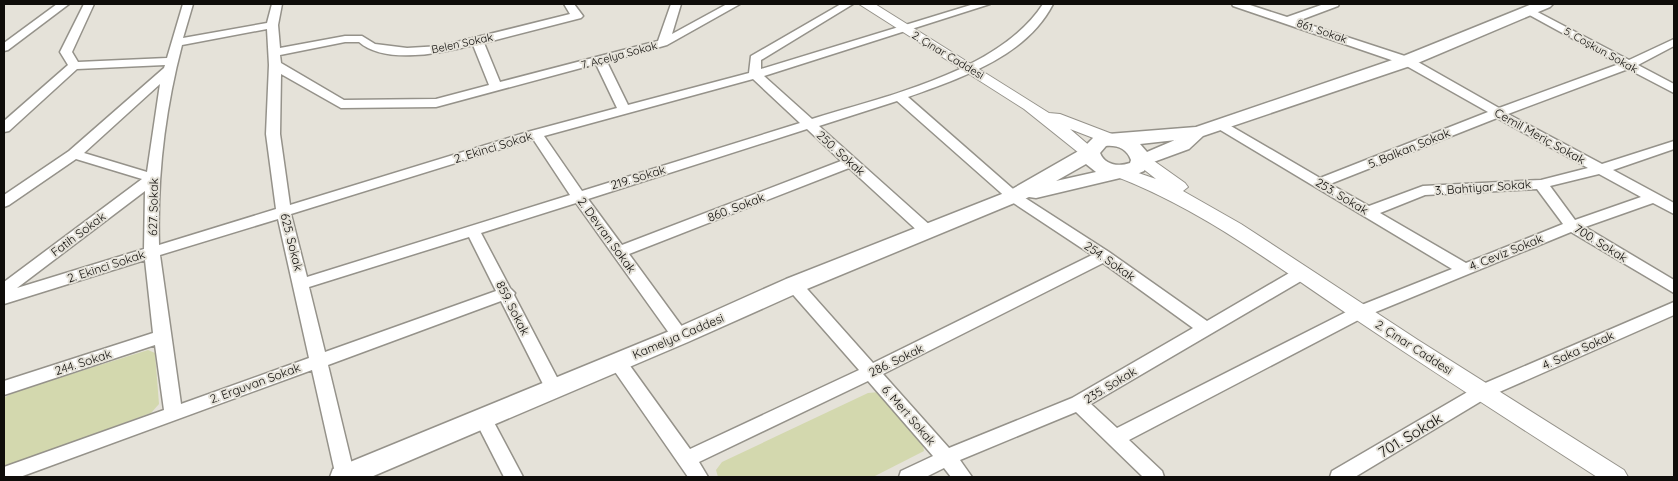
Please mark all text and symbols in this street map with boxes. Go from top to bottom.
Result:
street label: 861. Sokak [1295,16,1349,46]
street label: 5. Coşkun Sokak [1562,24,1641,76]
street label: 2. Çınar Caddesi [909,28,987,82]
street label: Belen Sokak [430,30,494,56]
street label: 7. Açelya Sokak [579,38,659,72]
street label: Cemil Meriç Sokak [1492,105,1588,167]
street label: 5. Balkan Sokak [1366,125,1452,171]
street label: 250. Sokak [814,127,868,179]
street label: 2. Ekinci Sokak [452,128,534,166]
street label: 219. Sokak [609,162,667,192]
street label: 253. Sokak [1313,174,1371,218]
street label: 3. Bahtiyar Sokak [1434,176,1532,198]
street label: 627. Sokak [145,178,161,236]
street label: 860. Sokak [705,189,767,225]
street label: 2. Devran Sokak [575,194,639,276]
street label: Fatih Sokak [48,209,108,259]
street label: 625. Sokak [278,212,306,272]
street label: 700. Sokak [1572,221,1630,265]
street label: 4. Ceviz Sokak [1467,230,1545,274]
street label: 254. Sokak [1082,238,1138,284]
street label: 2. Ekinci Sokak [65,246,147,286]
street label: 859. Sokak [493,278,533,338]
street label: Kamelya Caddesi [630,310,726,362]
street label: 2. Çınar Caddesi [1372,316,1456,378]
street label: 4. Saka Sokak [1540,328,1616,372]
street label: 286. Sokak [866,340,926,380]
street label: 244. Sokak [53,346,113,378]
street label: 2. Erguvan Sokak [208,360,302,406]
street label: 235. Sokak [1081,363,1139,407]
street label: 6. Mert Sokak [879,382,939,448]
street label: 701. Sokak [1374,408,1446,462]

